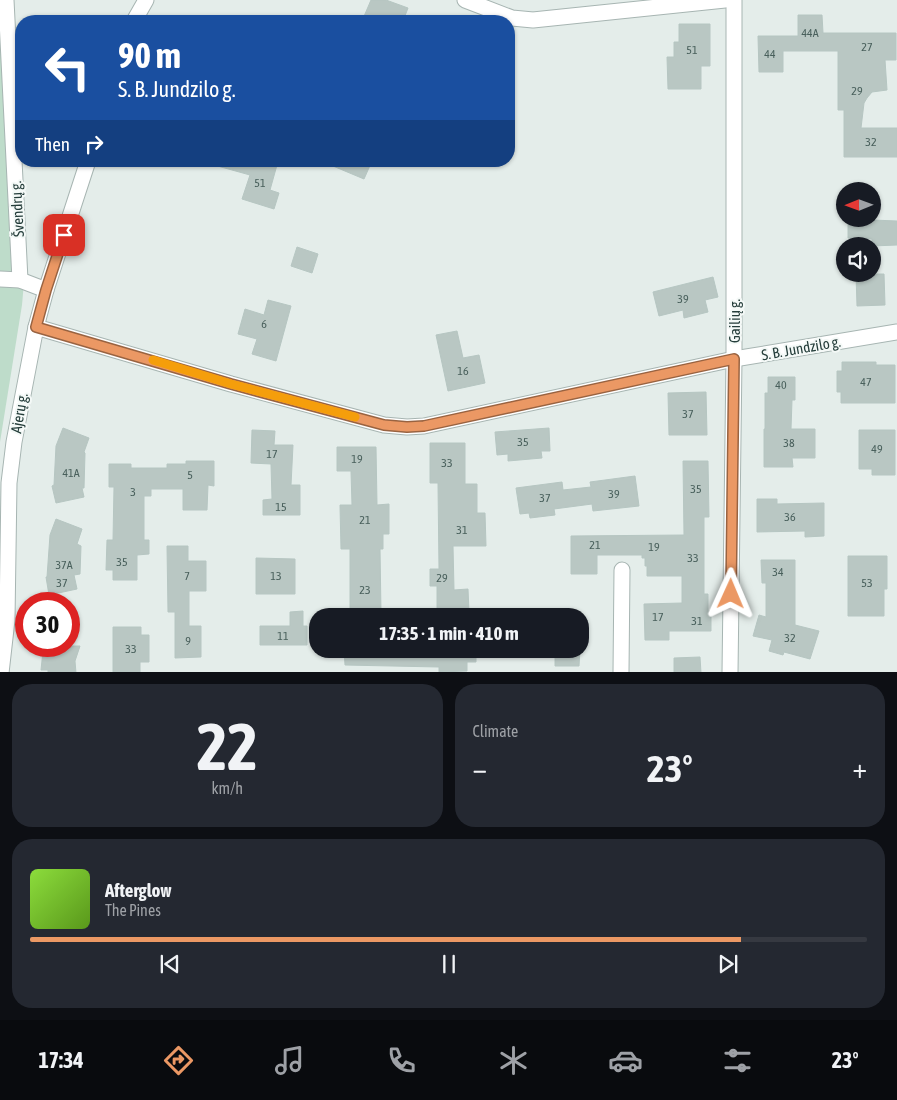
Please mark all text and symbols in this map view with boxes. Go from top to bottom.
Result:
house number: 44A [801,26,819,40]
icon: left [35,35,100,100]
text: 90 m [118,35,181,75]
house number: 27 [861,40,873,54]
house number: 51 [686,43,698,57]
house number: 44 [764,47,776,61]
text: S. B. Jundzilo g. [118,76,236,102]
house number: 29 [851,84,863,98]
icon: right [80,130,108,158]
text: Then [35,133,70,155]
house number: 32 [865,135,877,149]
house number: 51 [254,176,266,190]
street label: Švendrų g. [7,180,27,238]
north arrow [836,182,881,228]
map controls [836,182,881,282]
pin [43,214,85,256]
icon: arrive [50,221,78,249]
button: sound [836,237,881,282]
house number: 39 [677,292,689,306]
street label: Gailių g. [726,299,743,343]
house number: 6 [261,317,267,331]
street label: S. B. Jundzilo g. [760,333,842,363]
house number: 16 [457,364,469,378]
house number: 47 [860,375,872,389]
house number: 40 [775,378,787,392]
street label: Ajerų g. [7,391,31,434]
house number: 37 [682,407,694,421]
house number: 35 [517,435,529,449]
house number: 38 [783,436,795,450]
house number: 49 [871,442,883,456]
house number: 17 [266,447,278,461]
house number: 19 [351,452,363,466]
house number: 33 [441,456,453,470]
house number: 41A [62,466,80,480]
house number: 5 [187,468,193,482]
house number: 35 [690,482,702,496]
house number: 3 [130,485,136,499]
house number: 39 [608,487,620,501]
house number: 37 [539,491,551,505]
house number: 15 [275,500,287,514]
house number: 36 [784,510,796,524]
house number: 21 [359,513,371,527]
house number: 31 [456,523,468,537]
house number: 21 [589,538,601,552]
house number: 19 [648,540,660,554]
house number: 33 [687,551,699,565]
house number: 35 [116,555,128,569]
house number: 37A [55,558,73,572]
house number: 34 [772,565,784,579]
position arrow [704,567,756,619]
house number: 7 [184,569,190,583]
house number: 13 [270,569,282,583]
house number: 29 [436,571,448,585]
house number: 37 [56,576,68,590]
house number: 53 [861,576,873,590]
house number: 23 [359,583,371,597]
speed limit sign: 30 [15,592,80,657]
house number: 17 [652,610,664,624]
house number: 31 [691,614,703,628]
text: 17:35 · 1 min · 410 m [379,622,519,644]
house number: 11 [277,629,289,643]
house number: 32 [784,631,796,645]
house number: 9 [185,634,191,648]
house number: 33 [125,642,137,656]
text: 22 [197,709,258,784]
text: Climate [473,722,518,740]
text: 23° [647,747,693,790]
text: − [473,752,487,784]
text: + [852,752,867,784]
text: km/h [211,779,243,797]
text: Afterglow [105,879,172,901]
text: The Pines [105,901,161,919]
icon: previous [156,950,184,978]
icon: pause [435,950,463,978]
icon: next [714,950,742,978]
icon: directions [161,1043,196,1078]
icon: music [272,1043,307,1078]
icon: phone [384,1043,419,1078]
icon: climate [496,1043,531,1078]
icon: car [608,1043,643,1078]
icon: filters [720,1043,755,1078]
text: 17:34 [38,1047,84,1073]
text: 23° [832,1047,858,1073]

